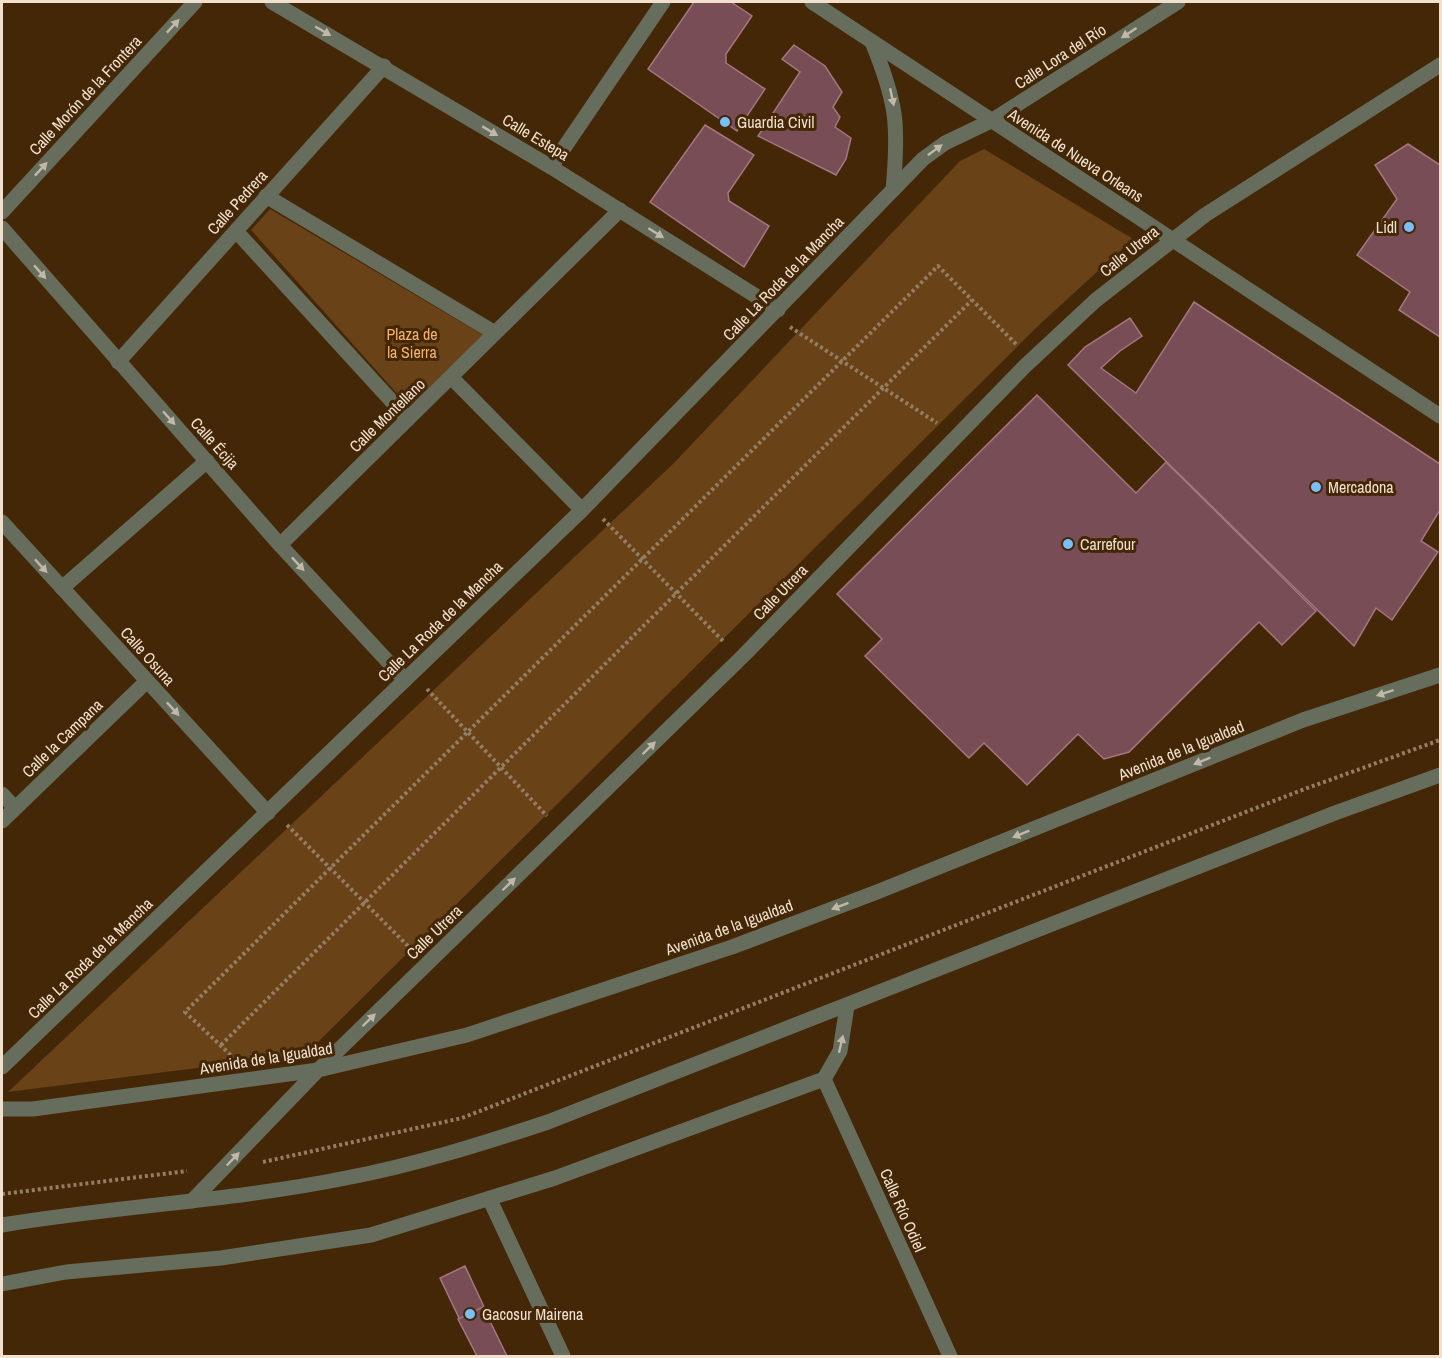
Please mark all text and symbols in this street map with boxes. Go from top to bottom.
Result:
one-way arrow [166,18,180,33]
street label: Calle Lora del Río [1010,18,1110,94]
one-way arrow [315,25,331,36]
one-way arrow [1121,27,1137,38]
street label: Calle Morón de la Frontera [24,30,147,160]
one-way arrow [888,88,897,107]
street label: Avenida de Nueva Orleans [1003,102,1148,207]
street label: Calle Estepa [498,108,574,166]
place label: Guardia Civil [737,111,814,133]
marker: Guardia Civil [718,115,732,129]
one-way arrow [482,125,498,136]
one-way arrow [927,144,943,156]
one-way arrow [34,162,47,177]
street label: Calle Pedrera [202,164,272,239]
street label: Calle La Roda de la Mancha [718,210,849,345]
place label: Lidl [1376,216,1397,238]
street label: Calle Utrera [1095,220,1164,282]
marker: Lidl [1402,220,1416,234]
one-way arrow [648,227,665,238]
one-way arrow [33,264,46,279]
park label: Plaza de la Sierra [386,323,438,363]
street label: Calle Montellano [344,373,430,457]
one-way arrow [162,410,175,425]
street label: Calle Écija [186,412,245,474]
place label: Mercadona [1328,476,1394,498]
marker: Mercadona [1309,480,1323,494]
place label: Carrefour [1080,533,1136,555]
marker: Carrefour [1061,537,1075,551]
street label: Calle La Roda de la Mancha [373,555,508,686]
one-way arrow [291,556,304,571]
one-way arrow [34,558,48,573]
street label: Calle Utrera [748,559,813,625]
street label: Calle Osuna [116,622,181,691]
one-way arrow [1376,689,1394,699]
street label: Calle la Campana [17,693,108,782]
one-way arrow [166,702,180,717]
street label: Avenida de la Igualdad [1114,715,1247,786]
one-way arrow [641,741,655,755]
one-way arrow [1193,757,1211,766]
one-way arrow [1012,830,1030,839]
one-way arrow [502,877,516,891]
street label: Calle La Roda de la Mancha [23,892,158,1023]
street label: Avenida de la Igualdad [661,894,796,961]
street label: Calle Utrera [401,899,467,964]
one-way arrow [831,901,849,911]
one-way arrow [362,1013,376,1027]
one-way arrow [836,1035,846,1053]
street label: Avenida de la Igualdad [197,1037,334,1080]
one-way arrow [226,1151,240,1166]
street label: Calle Río Odiel [875,1165,931,1255]
place label: Gacosur Mairena [482,1303,584,1325]
marker: Gacosur Mairena [463,1307,477,1321]

